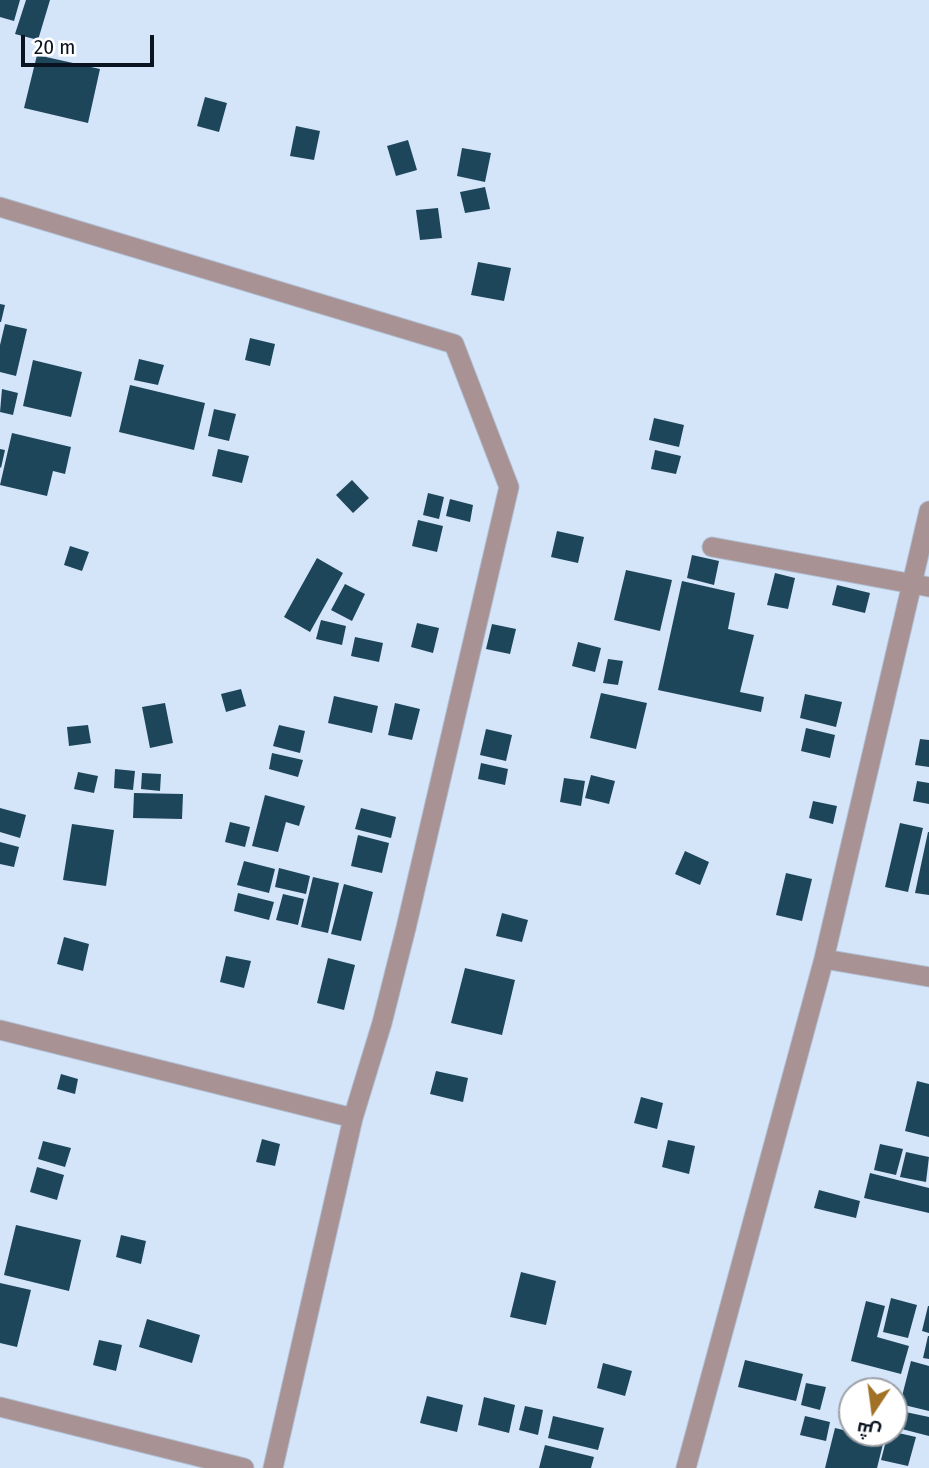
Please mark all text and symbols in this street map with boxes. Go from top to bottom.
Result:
scale bar [24,21,158,65]
text: 20 m [34,34,75,60]
north arrow [838,1377,908,1447]
text: ش [854,1417,883,1445]

